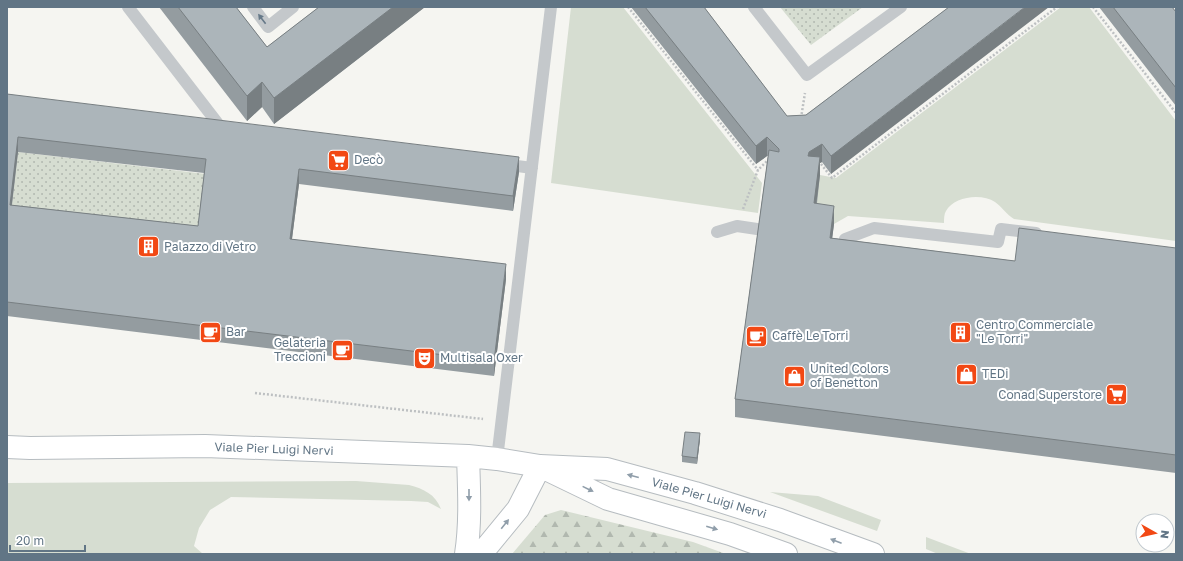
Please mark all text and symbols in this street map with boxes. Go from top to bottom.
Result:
one-way arrow [258,13,266,24]
supermarket icon: Decò [326,147,352,173]
place label: Decò [354,152,383,167]
building icon: Palazzo di Vetro [136,234,162,260]
place label: Palazzo di Vetro [164,239,256,254]
place label: Centro Commerciale "Le Torri" [976,317,1093,346]
cafe icon: Bar [198,319,224,345]
building icon: Centro Commerciale "Le Torri" [948,319,974,345]
cafe icon: Caffè Le Torri [744,323,770,349]
place label: Bar [226,324,246,339]
place label: Caffè Le Torri [772,328,848,343]
place label: Gelateria Treccioni [274,335,326,364]
cafe icon: Gelateria Treccioni [329,337,355,363]
theatre icon: Multisala Oxer [411,345,437,371]
place label: Multisala Oxer [440,350,523,365]
place label: United Colors of Benetton [810,361,889,390]
shop icon: TEDi [954,361,980,387]
shop icon: United Colors of Benetton [782,363,808,389]
place label: TEDi [982,366,1008,381]
supermarket icon: Conad Superstore [1104,382,1130,408]
place label: Conad Superstore [998,387,1102,402]
street label: Viale Pier Luigi Nervi [214,439,334,458]
one-way arrow [626,473,638,479]
street label: Viale Pier Luigi Nervi [650,474,768,521]
one-way arrow [582,486,594,492]
one-way arrow [466,489,472,502]
north arrow [1135,513,1175,553]
one-way arrow [501,518,510,529]
one-way arrow [706,525,718,531]
scale bar [10,527,85,553]
text: N [1158,529,1172,540]
text: 20 m [16,533,44,548]
one-way arrow [830,537,842,543]

